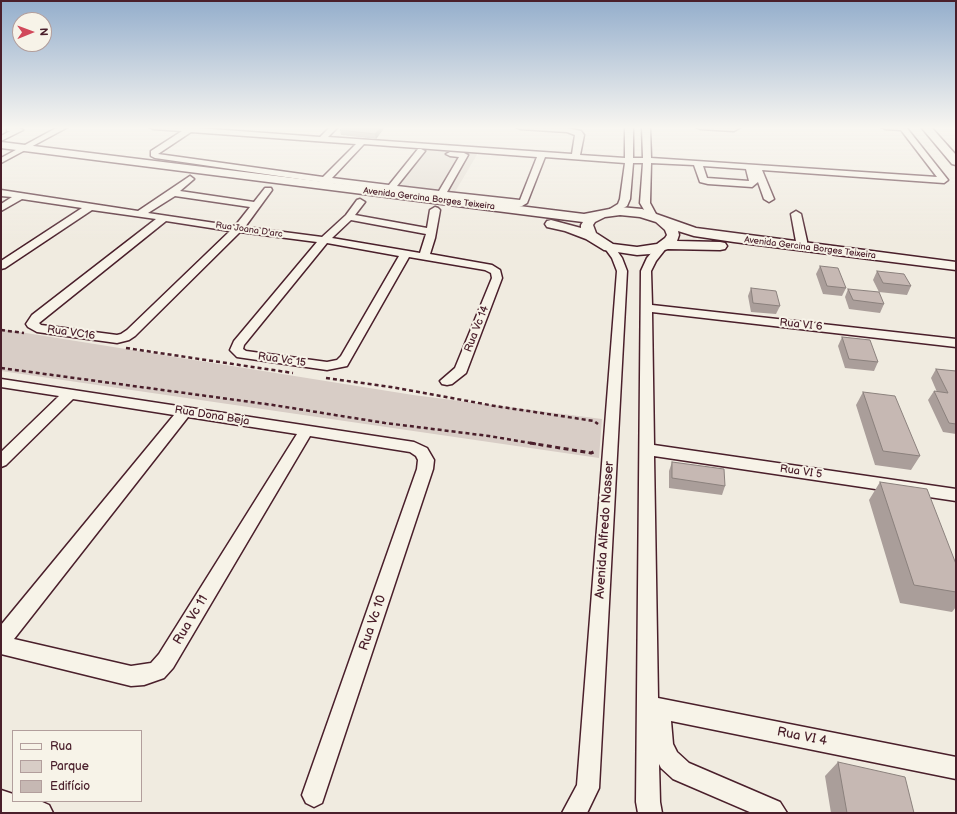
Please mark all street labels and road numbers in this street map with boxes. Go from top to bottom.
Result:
street label: Avenida Gercina Borges Teixeira [363,186,495,212]
street label: Rua Joana D'arc [215,220,283,240]
street label: Avenida Gercina Borges Teixeira [744,235,876,261]
street label: Rua Vc 14 [462,304,492,354]
street label: Rua VI 6 [779,316,823,334]
street label: Rua VC16 [46,323,96,343]
street label: Rua Vc 15 [257,350,307,370]
street label: Rua Dona Beja [174,404,250,428]
street label: Avenida Alfredo Nasser [592,461,618,599]
street label: Rua VI 5 [779,462,823,482]
street label: Rua Vc 11 [170,592,212,648]
street label: Rua Vc 10 [356,593,390,653]
street label: Rua VI 4 [776,724,828,750]

